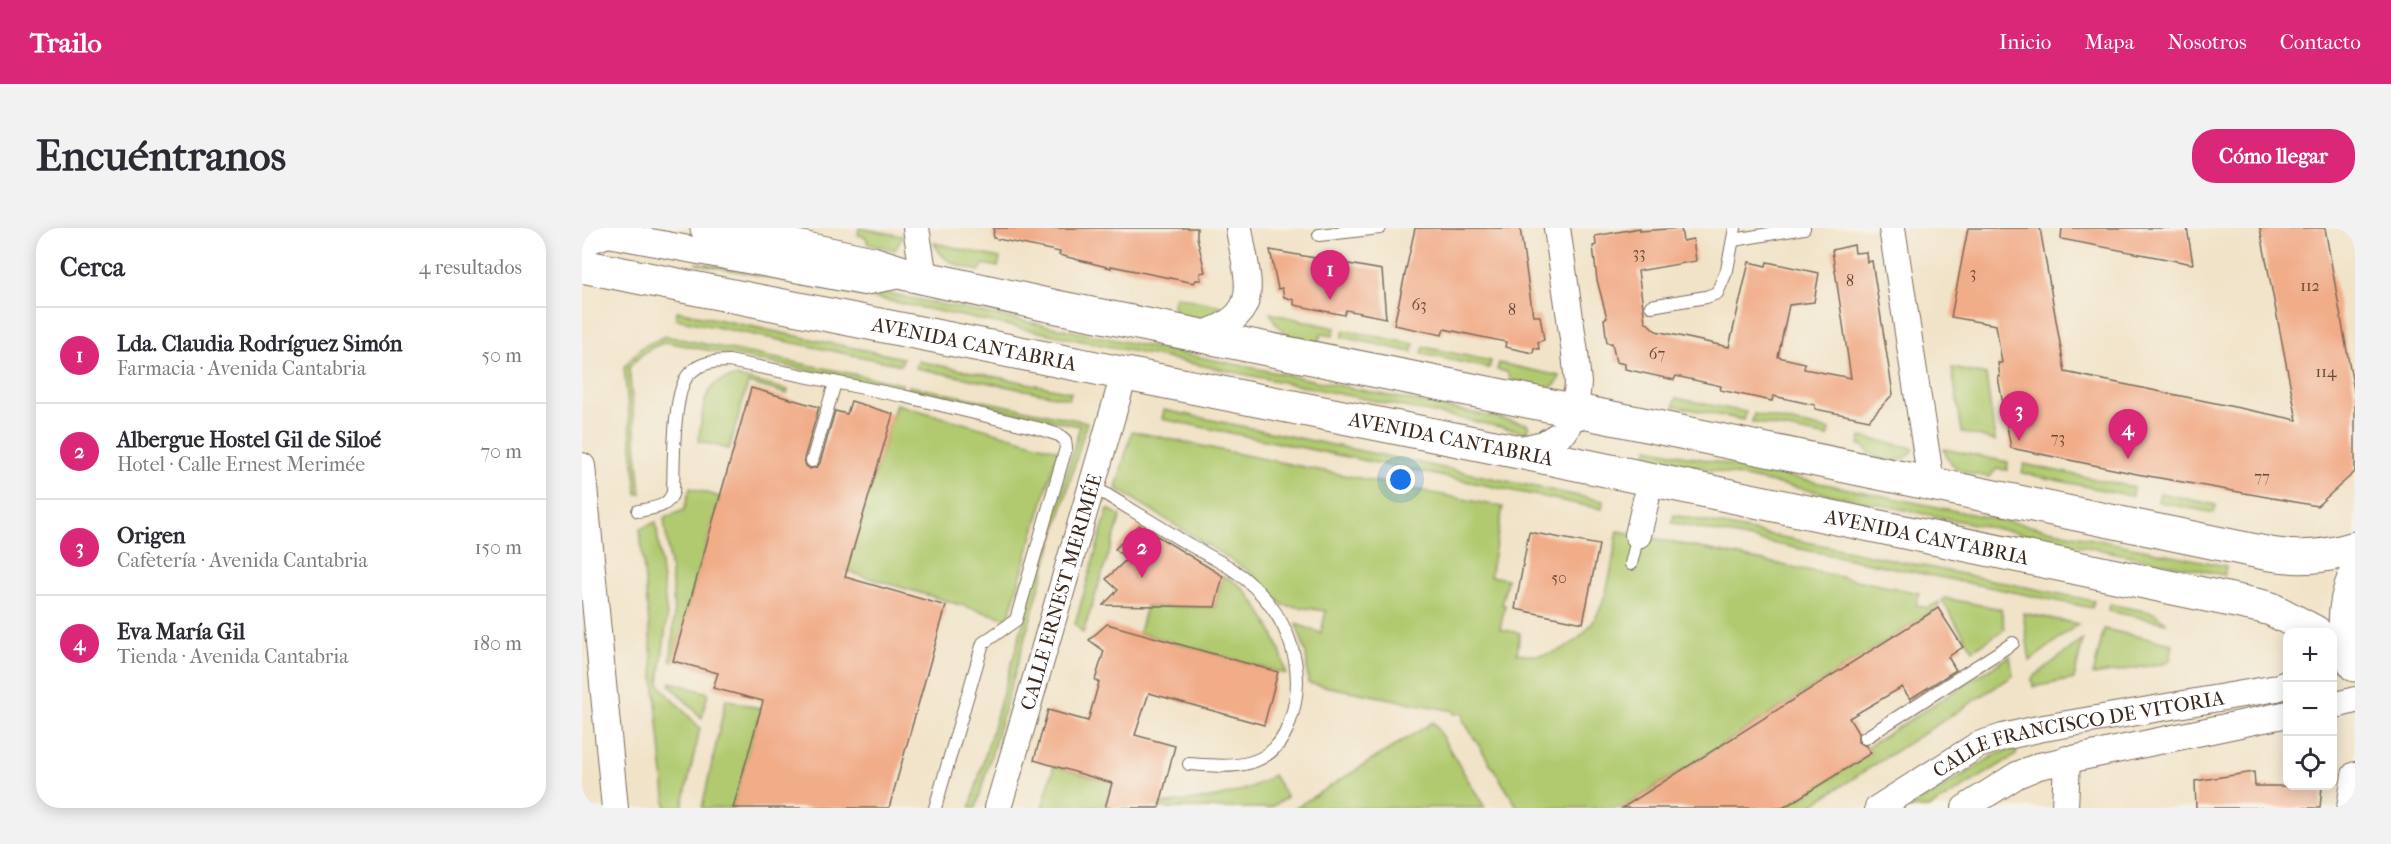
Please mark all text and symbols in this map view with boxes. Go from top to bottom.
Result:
text: Trailo [30,26,102,59]
text: Inicio [1999,30,2051,54]
text: Mapa [2084,30,2134,54]
text: Nosotros [2167,30,2247,54]
text: Contacto [2280,30,2361,54]
button: Cómo llegar [2192,129,2355,183]
text: Encuéntranos [36,132,286,181]
house number: 33 [1632,243,1646,262]
pin: 1 [1310,250,1350,300]
text: Cerca [60,252,125,283]
text: 4 resultados [419,256,522,279]
house number: 3 [1970,263,1976,282]
house number: 8 [1846,271,1854,290]
house number: 112 [2300,276,2320,295]
house number: 63 [1411,295,1427,314]
house number: 8 [1508,300,1516,319]
street label: AVENIDA CANTABRIA [869,312,1080,376]
text: Lda. Claudia Rodríguez Simón [117,331,403,357]
text: 1 [76,344,83,367]
text: 50 m [481,344,522,367]
house number: 67 [1649,344,1665,363]
text: Farmacia · Avenida Cantabria [117,357,366,380]
house number: 114 [2316,362,2337,381]
pin: 3 [2000,392,2038,441]
street label: AVENIDA CANTABRIA [1346,407,1556,471]
pin: 4 [2108,410,2148,459]
text: Albergue Hostel Gil de Siloé [117,427,381,453]
house number: 73 [2051,428,2065,447]
text: 2 [74,440,85,463]
text: 70 m [480,440,522,463]
text: Hotel · Calle Ernest Merimée [117,453,365,476]
your location [1386,465,1415,494]
house number: 77 [2254,467,2270,486]
street label: CALLE ERNEST MERIMÉE [1016,471,1106,713]
street label: AVENIDA CANTABRIA [1822,504,2032,569]
text: Origen [117,523,186,549]
pin: 2 [1122,528,1162,578]
text: 3 [75,536,84,559]
text: 150 m [474,536,522,559]
text: Cafetería · Avenida Cantabria [117,549,368,572]
house number: 50 [1551,568,1567,587]
text: Eva María Gil [117,619,245,645]
map controls [2283,628,2337,790]
button: + [2283,628,2337,682]
text: 4 [74,632,85,655]
text: 180 m [473,632,522,655]
text: Tienda · Avenida Cantabria [117,645,348,668]
button: − [2283,682,2337,736]
street label: CALLE FRANCISCO DE VITORIA [1928,686,2227,782]
button: locate [2283,736,2337,790]

